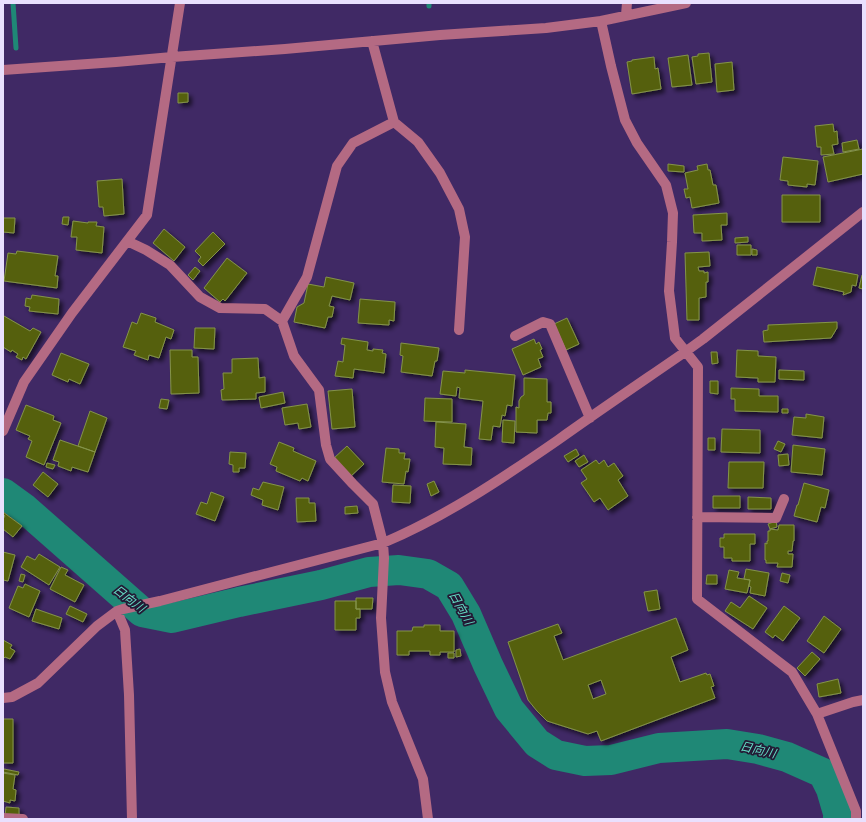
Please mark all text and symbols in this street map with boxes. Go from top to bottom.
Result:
water label: 日向川 [110,583,149,617]
water label: 日向川 [446,589,477,629]
water label: 日向川 [739,739,779,761]

